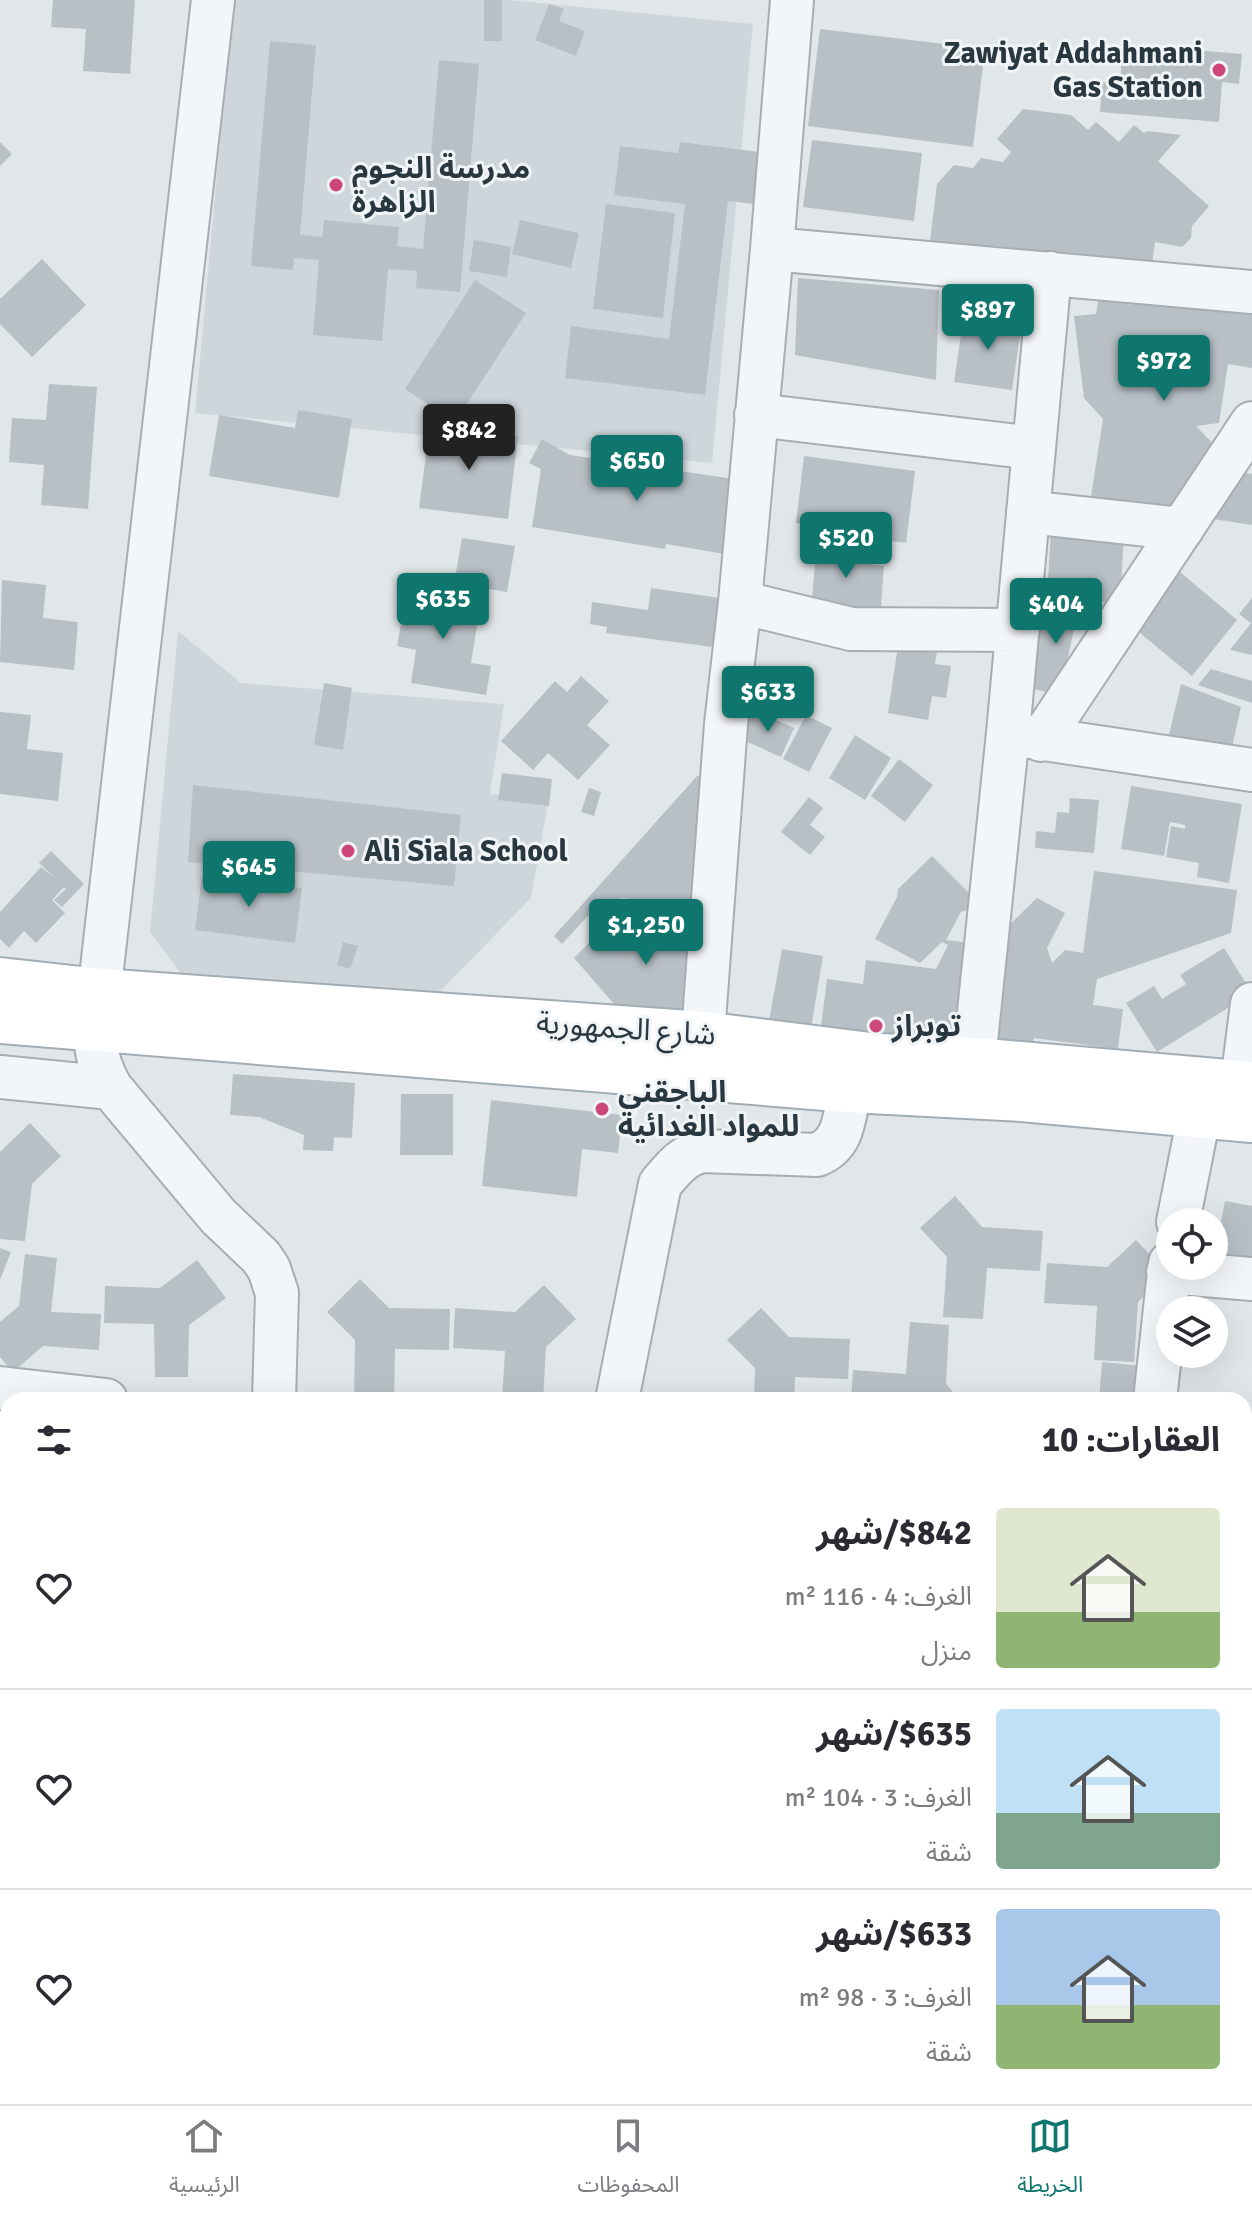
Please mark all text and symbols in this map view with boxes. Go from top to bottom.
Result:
place label: Zawiyat Addahmani Gas Station [943,35,1203,106]
marker: Zawiyat Addahmani Gas Station [1210,61,1228,79]
place label: مدرسة النجوم الزاهرة [352,150,530,221]
marker: مدرسة النجوم الزاهرة [327,176,345,194]
pin: $897 [941,284,1035,352]
text: $897 [960,294,1016,326]
pin: $972 [1117,335,1211,403]
text: $972 [1136,345,1192,377]
pin: $842 [422,404,516,472]
text: $842 [441,414,497,446]
pin: $650 [590,435,684,503]
text: $650 [609,445,665,477]
pin: $520 [799,512,893,580]
text: $520 [818,522,874,554]
pin: $635 [396,573,490,641]
pin: $404 [1009,578,1103,646]
text: $635 [415,583,471,615]
text: $404 [1028,588,1084,620]
pin: $633 [721,666,815,734]
text: $633 [740,676,796,708]
place label: Ali Siala School [364,833,568,870]
pin: $645 [202,841,296,909]
marker: Ali Siala School [339,842,357,860]
text: $645 [221,851,277,883]
pin: $1,250 [581,899,711,967]
text: $1,250 [607,909,685,941]
street label: شارع الجمهورية [535,1004,717,1057]
place label: توبراز [890,1008,961,1045]
marker: توبراز [867,1017,885,1035]
place label: الباجقني للمواد الغدائية [618,1074,799,1145]
marker: الباجقني للمواد الغدائية [593,1100,611,1118]
map controls [1156,1208,1228,1368]
button: locate [1156,1208,1228,1280]
button: layers [1156,1296,1228,1368]
icon: filters [32,1418,76,1462]
text: العقارات: 10 [1042,1419,1220,1461]
text: $842/شهر [816,1512,972,1554]
icon: home [1060,1540,1156,1636]
icon: heart [32,1566,76,1610]
text: الغرف: 4 · 116 m² [785,1581,972,1613]
text: منزل [921,1636,972,1668]
text: $635/شهر [816,1713,972,1755]
icon: home [1060,1741,1156,1837]
icon: heart [32,1767,76,1811]
text: الغرف: 3 · 104 m² [785,1782,972,1814]
text: شقة [926,1837,972,1869]
text: $633/شهر [816,1913,972,1955]
icon: home [1060,1941,1156,2037]
icon: heart [32,1967,76,2011]
text: الغرف: 3 · 98 m² [799,1982,972,2014]
text: شقة [926,2037,972,2069]
tab: الرئيسية [169,2114,240,2208]
tab: المحفوظات [577,2114,679,2208]
tab: الخريطة [1017,2114,1083,2208]

